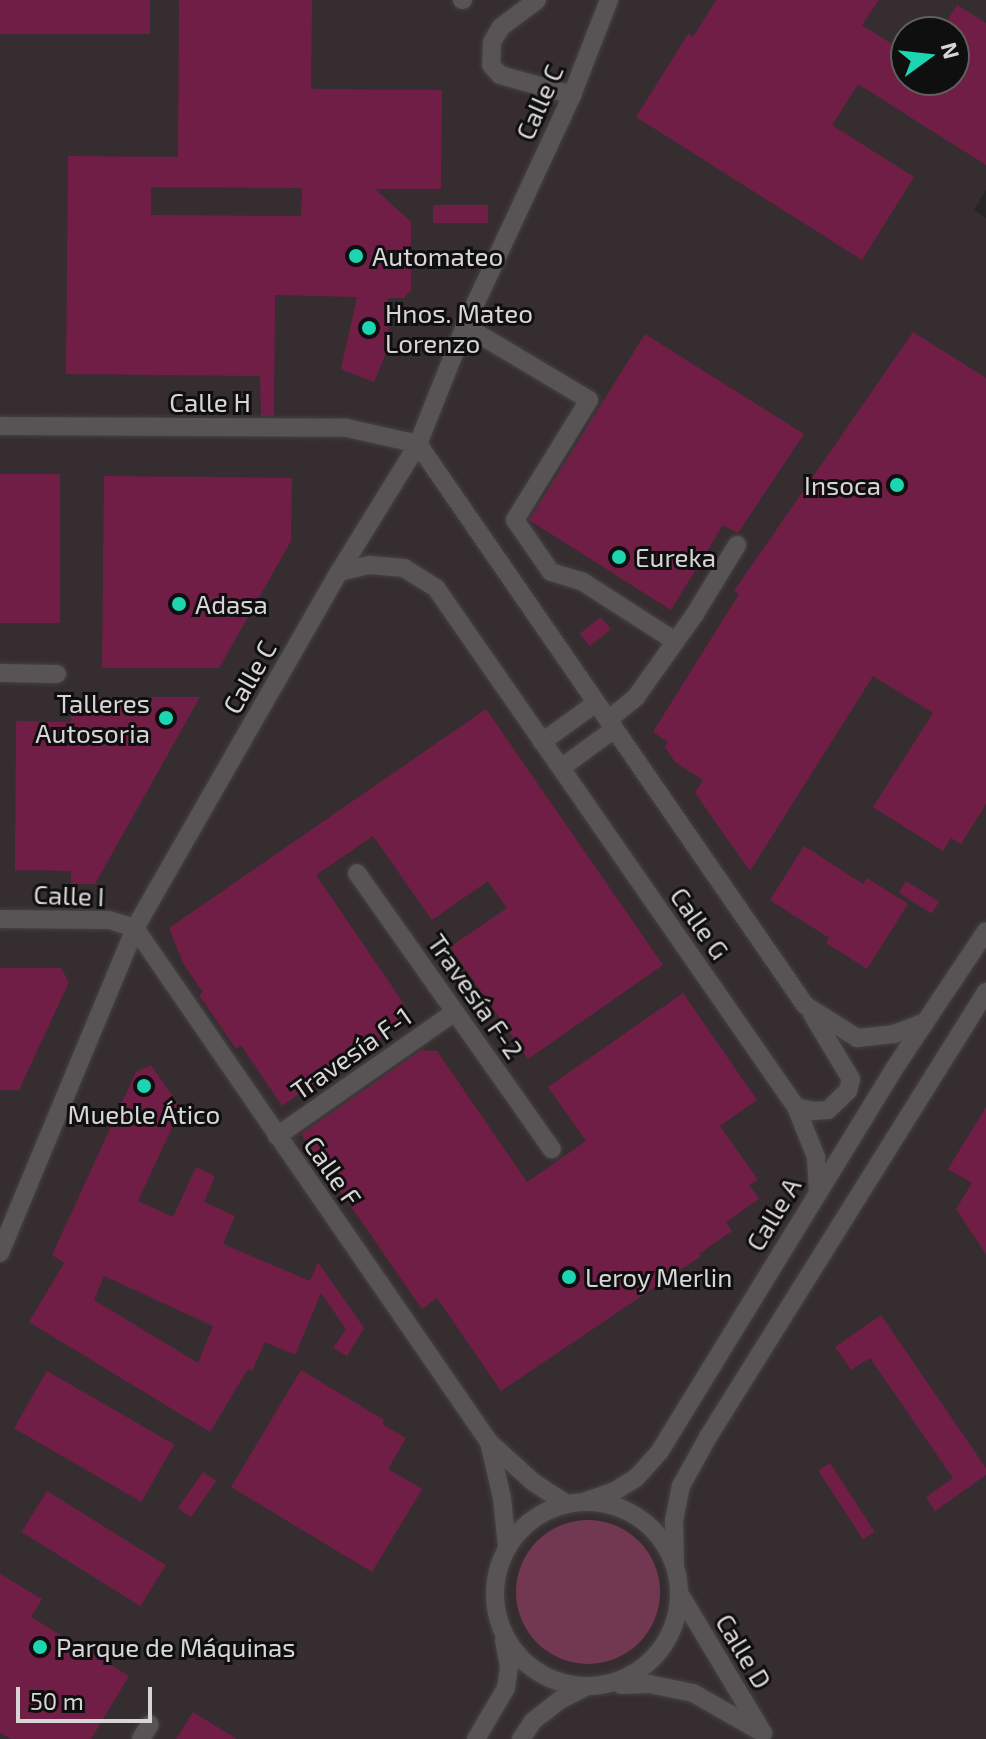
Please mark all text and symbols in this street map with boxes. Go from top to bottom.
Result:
north arrow [890,16,970,96]
text: N [937,39,966,61]
street label: Calle C [509,60,569,144]
place label: Automateo [372,240,503,272]
marker: Automateo [347,247,365,265]
place label: Hnos. Mateo Lorenzo [385,297,533,358]
marker: Hnos. Mateo Lorenzo [360,319,378,337]
street label: Calle H [169,386,251,418]
place label: Insoca [804,469,881,501]
marker: Insoca [888,476,906,494]
place label: Eureka [635,541,716,573]
marker: Eureka [610,548,628,566]
place label: Adasa [195,588,268,620]
marker: Adasa [170,595,188,613]
street label: Calle C [216,635,282,719]
place label: Talleres Autosoria [35,687,150,748]
marker: Talleres Autosoria [157,709,175,727]
street label: Calle I [33,878,105,912]
street label: Calle G [664,881,736,965]
street label: Travesía F-2 [422,928,530,1064]
street label: Travesía F-1 [285,1000,417,1106]
marker: Mueble Ático [135,1077,153,1095]
place label: Mueble Ático [67,1098,221,1130]
street label: Calle F [298,1130,368,1212]
street label: Calle A [739,1171,807,1257]
place label: Leroy Merlin [585,1261,733,1293]
marker: Leroy Merlin [560,1268,578,1286]
street label: Calle D [710,1608,778,1694]
place label: Parque de Máquinas [56,1631,295,1663]
marker: Parque de Máquinas [31,1638,49,1656]
scale bar [20,1671,156,1721]
text: 50 m [30,1686,84,1715]

